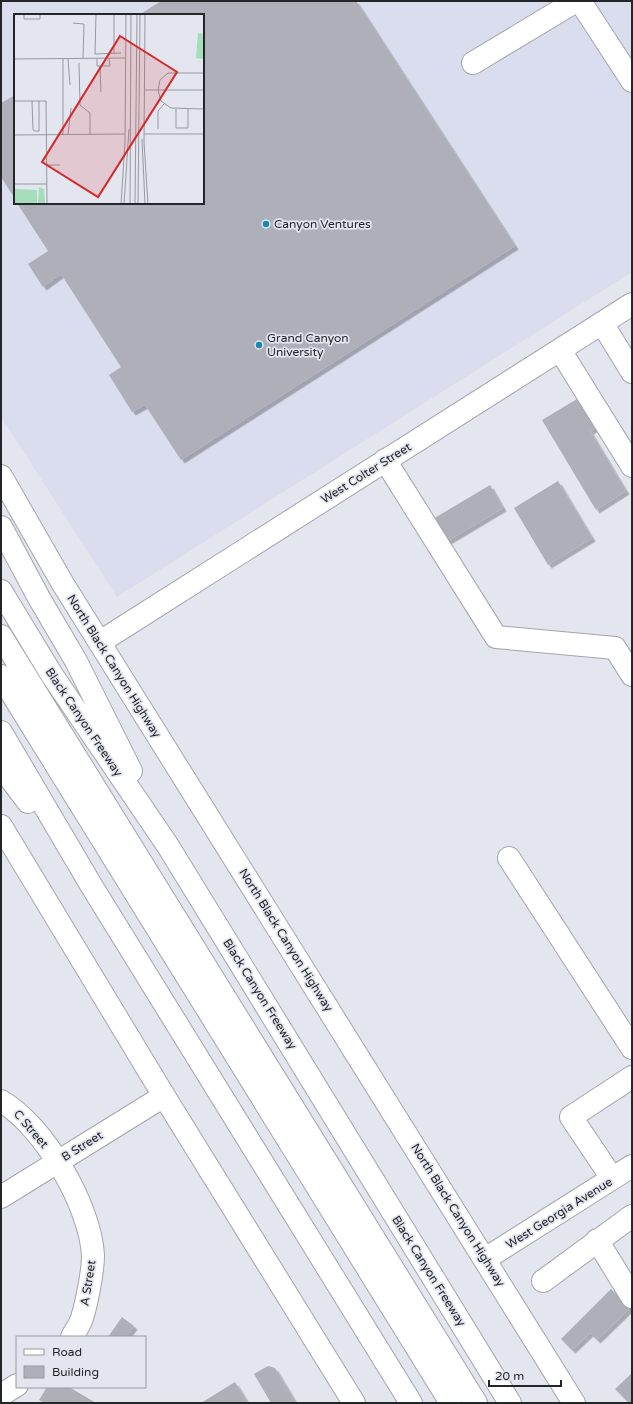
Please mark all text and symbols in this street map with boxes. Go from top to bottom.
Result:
inset map [14,14,204,204]
place label: Canyon Ventures [274,217,371,231]
marker: Canyon Ventures [261,219,271,229]
place label: Grand Canyon University [267,331,349,359]
marker: Grand Canyon University [254,340,264,350]
street label: West Colter Street [318,439,414,506]
street label: North Black Canyon Highway [64,592,164,741]
street label: Black Canyon Freeway [42,665,126,779]
street label: North Black Canyon Highway [236,866,336,1015]
street label: Black Canyon Freeway [220,936,300,1052]
street label: C Street [11,1107,52,1151]
street label: B Street [59,1128,105,1164]
street label: North Black Canyon Highway [408,1141,508,1290]
street label: West Georgia Avenue [503,1174,615,1251]
street label: Black Canyon Freeway [389,1213,469,1329]
street label: A Street [77,1259,99,1307]
legend [16,1336,146,1388]
text: Road [52,1345,82,1359]
scale bar [489,1362,561,1388]
text: Building [52,1365,99,1379]
text: 20 m [495,1369,524,1383]

